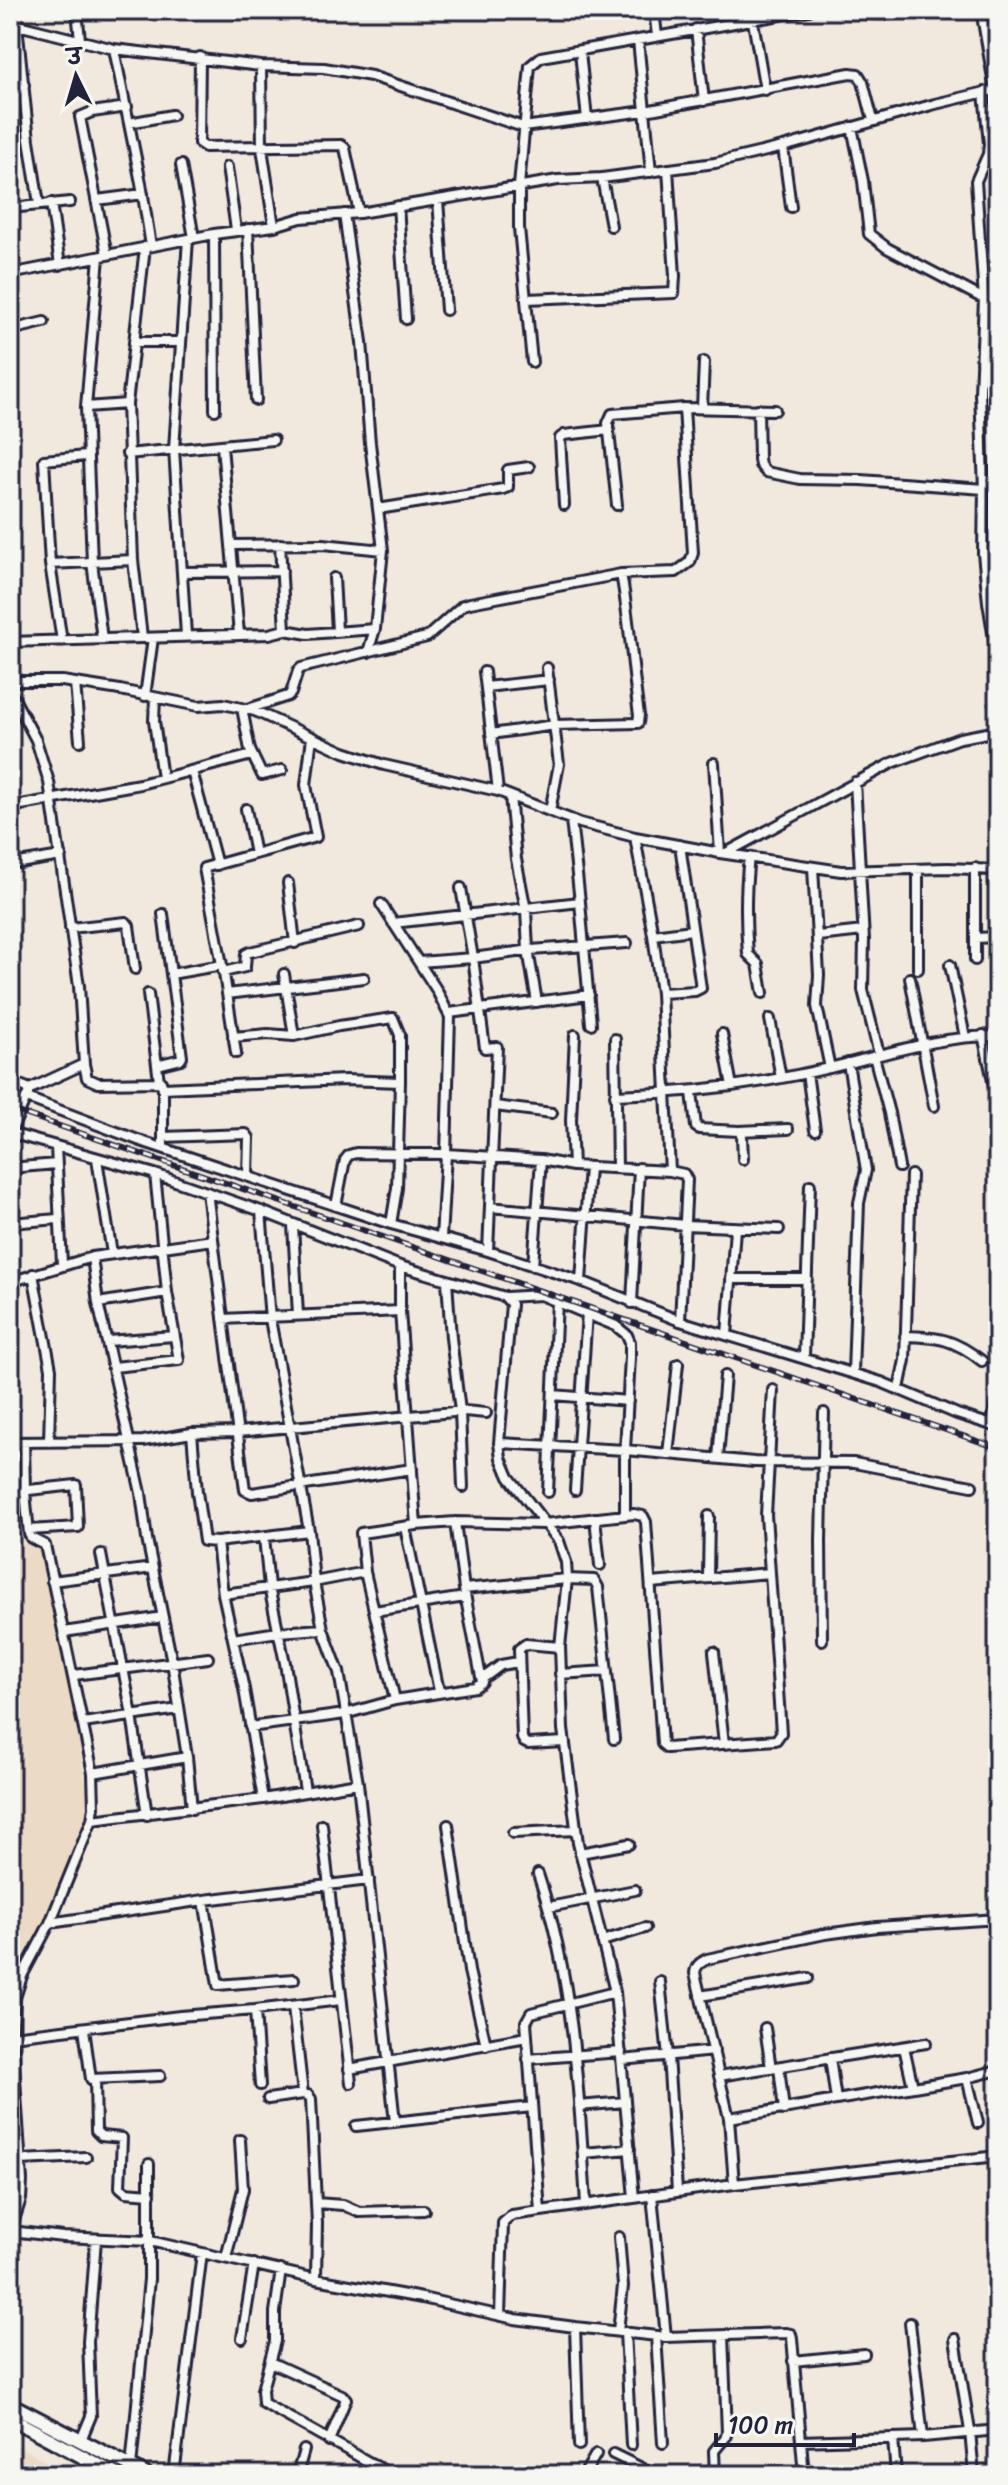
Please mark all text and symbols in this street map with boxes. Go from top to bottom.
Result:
north arrow [36,36,116,116]
text: उ [63,36,86,77]
scale bar [716,2397,854,2447]
text: 100 m [728,2404,793,2446]

